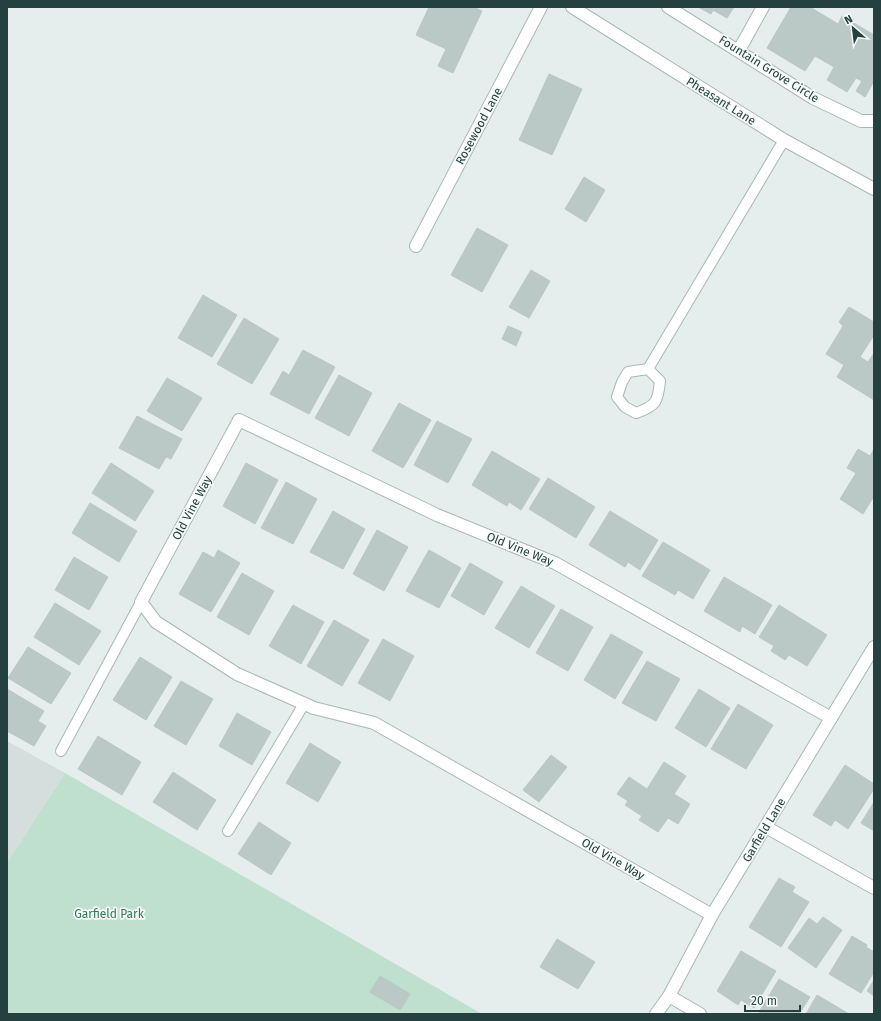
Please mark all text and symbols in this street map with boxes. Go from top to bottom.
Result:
north arrow [833,8,873,48]
text: N [842,12,855,27]
street label: Fountain Grove Circle [716,32,822,106]
street label: Pheasant Lane [684,74,758,128]
street label: Rosewood Lane [453,85,505,167]
street label: Old Vine Way [169,473,215,543]
street label: Old Vine Way [485,529,555,569]
street label: Garfield Lane [739,796,789,864]
street label: Old Vine Way [579,835,647,883]
park label: Garfield Park [74,907,145,921]
scale bar [745,987,800,1013]
text: 20 m [751,994,777,1008]

